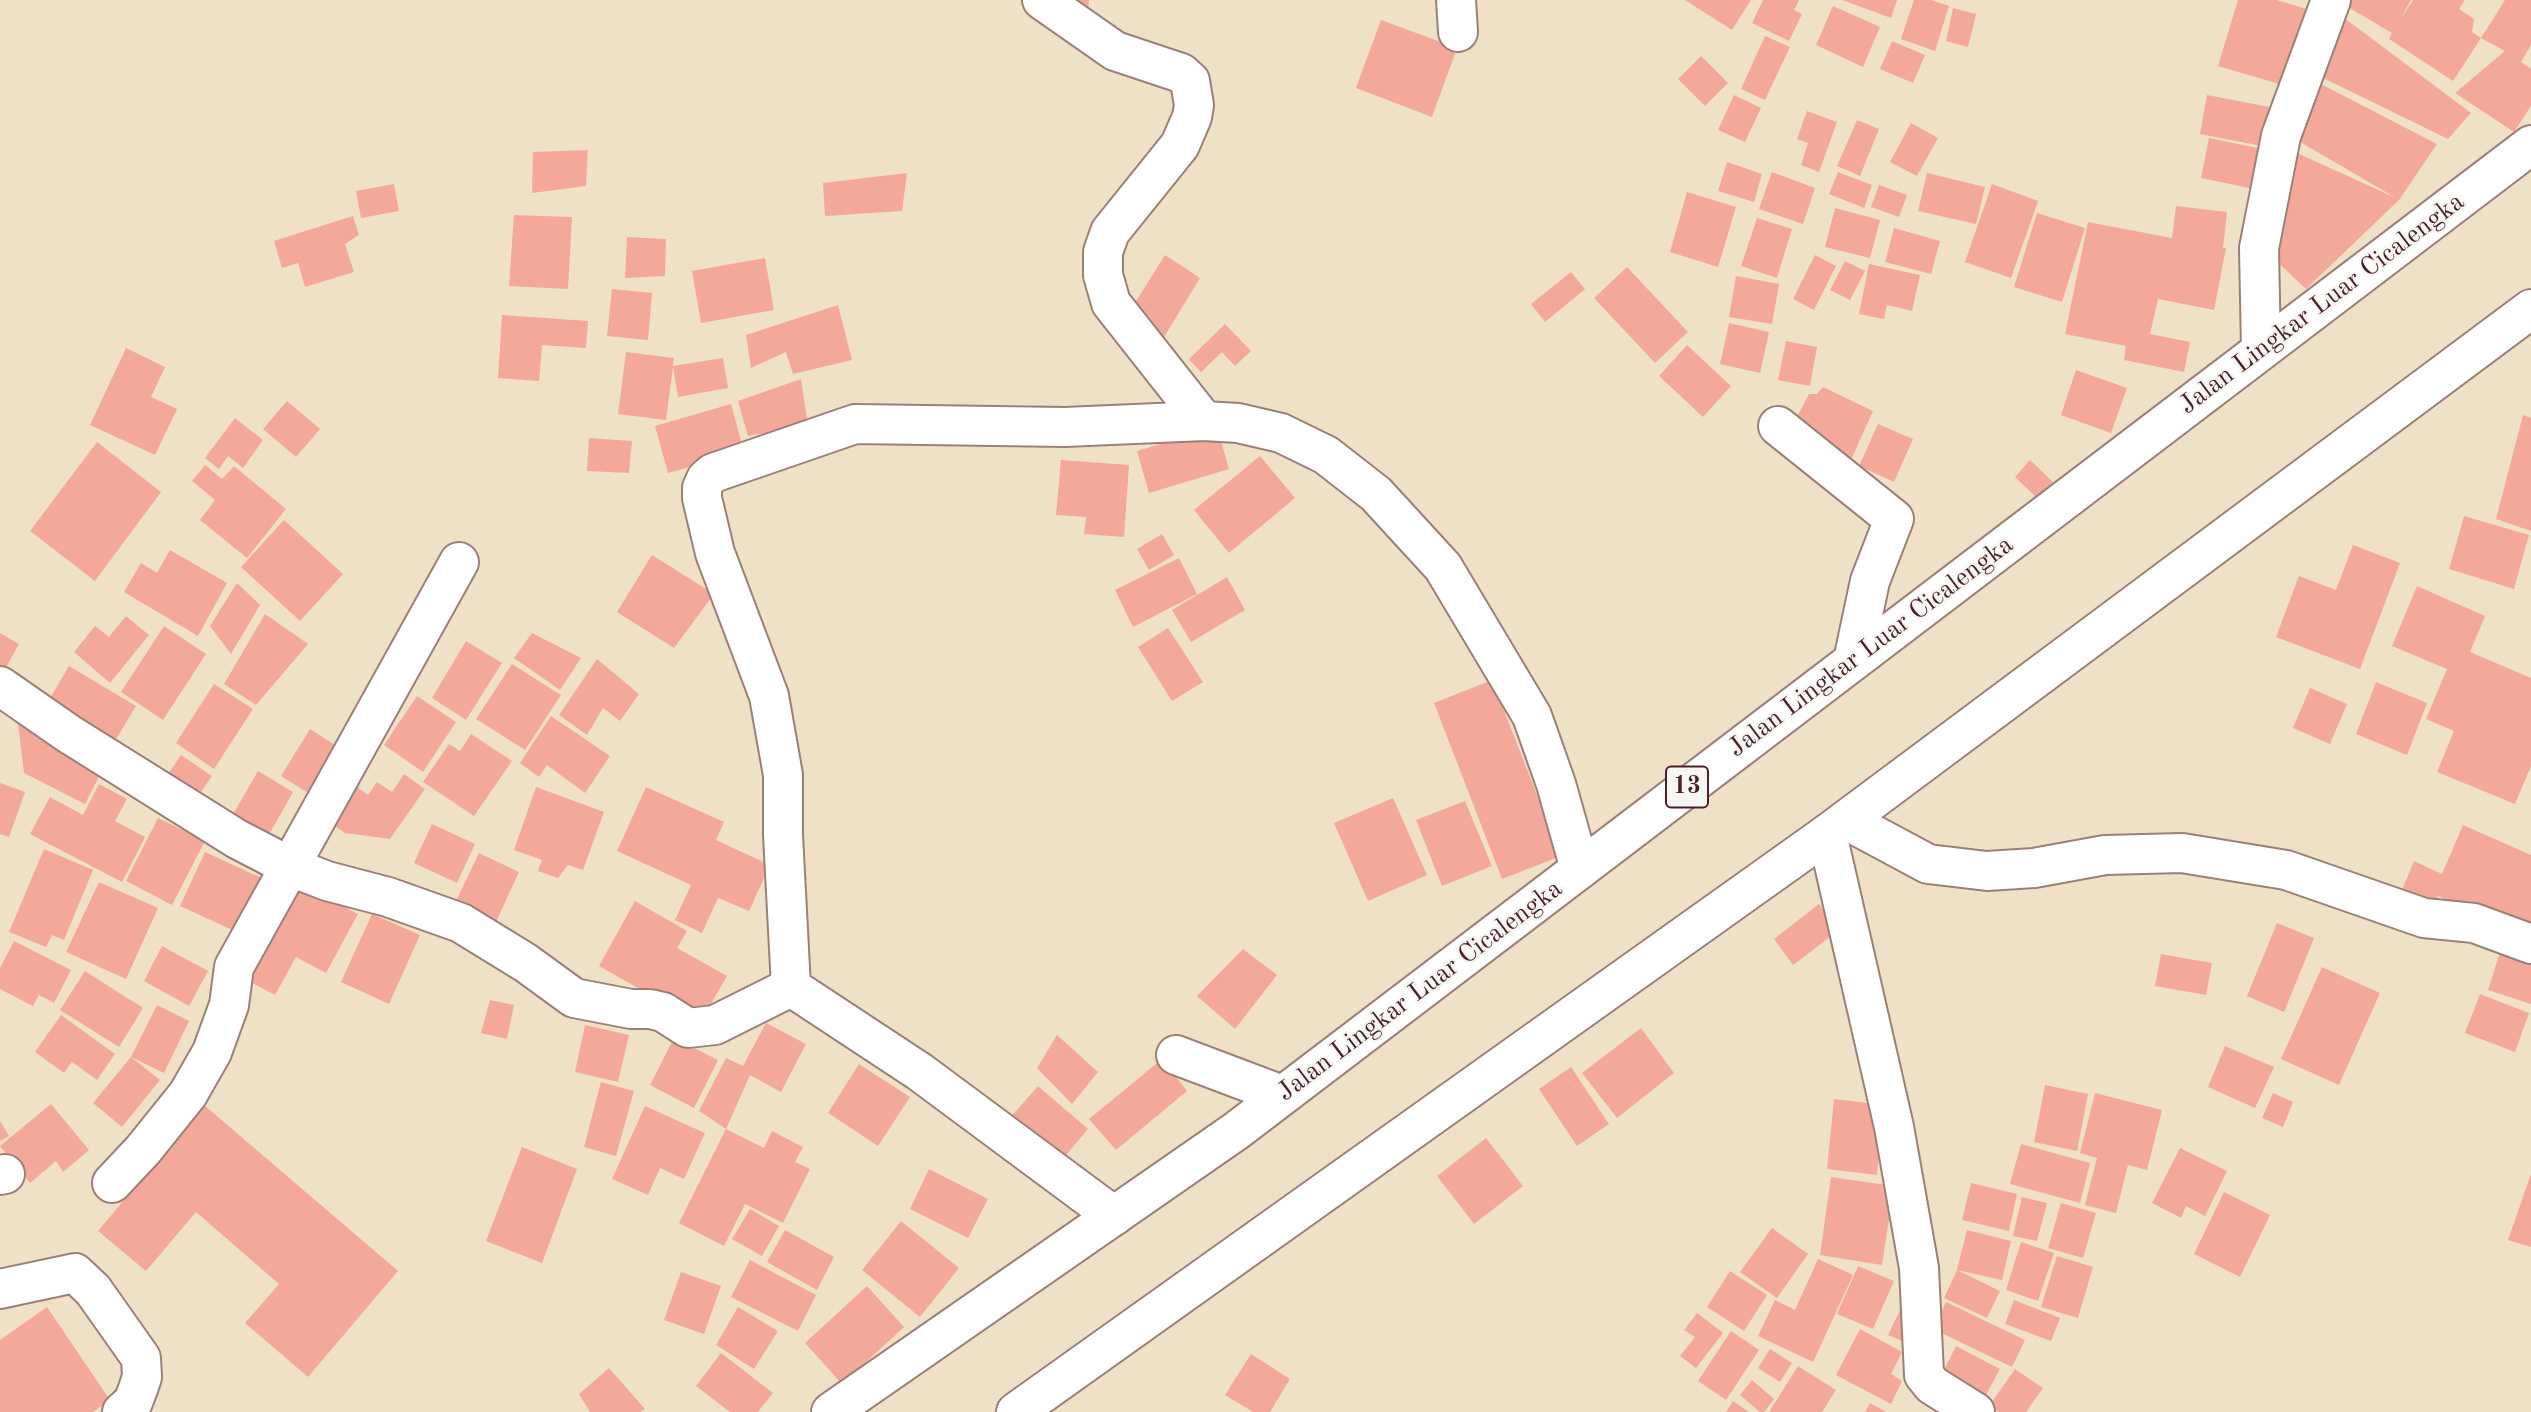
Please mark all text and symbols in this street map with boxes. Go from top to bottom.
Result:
street label: Jalan Lingkar Luar Cicalengka [2173,187,2471,421]
street label: Jalan Lingkar Luar Cicalengka [1722,530,2020,764]
road number: 13 [1666,766,1708,808]
street label: Jalan Lingkar Luar Cicalengka [1271,874,1569,1108]

